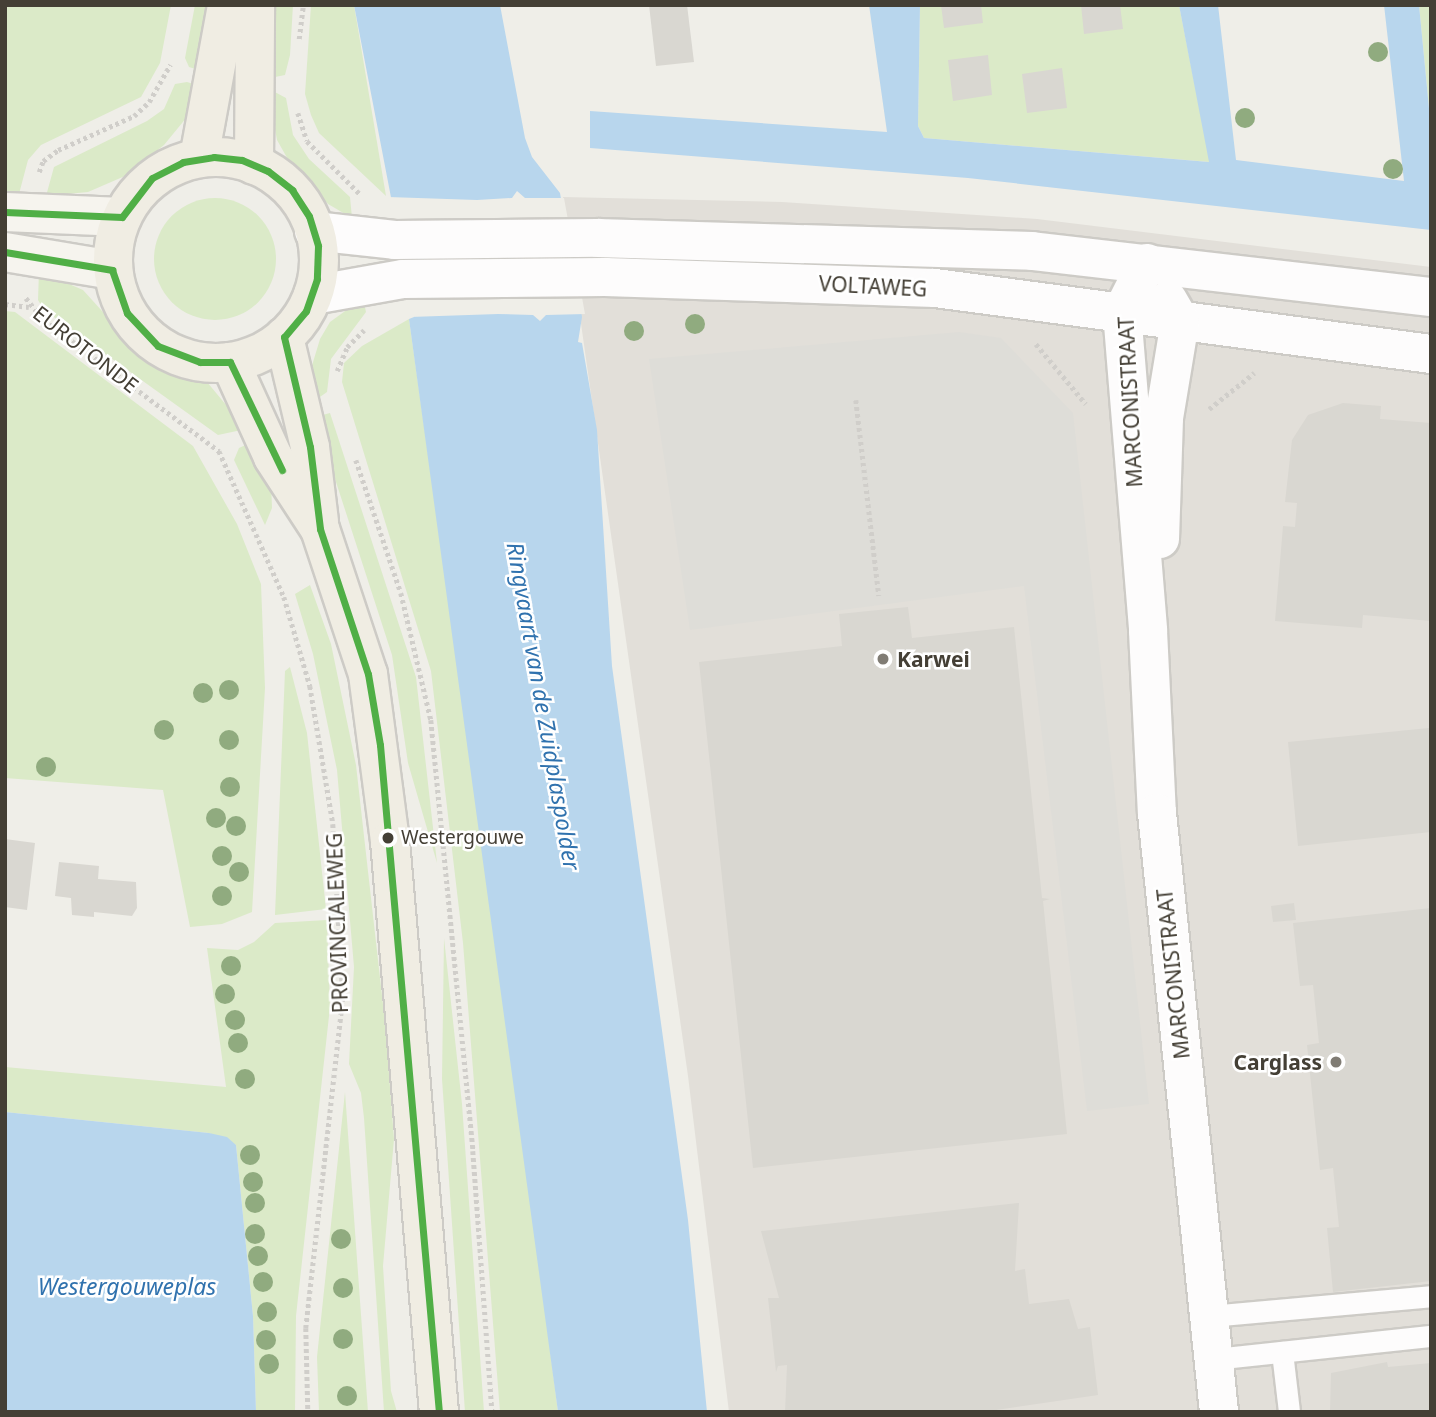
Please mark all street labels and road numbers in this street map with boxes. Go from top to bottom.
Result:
street label: VOLTAWEG [818,271,928,301]
street label: EUROTONDE [28,300,144,398]
street label: MARCONISTRAAT [1113,316,1147,488]
street label: PROVINCIALEWEG [321,832,353,1014]
street label: MARCONISTRAAT [1152,888,1194,1060]

